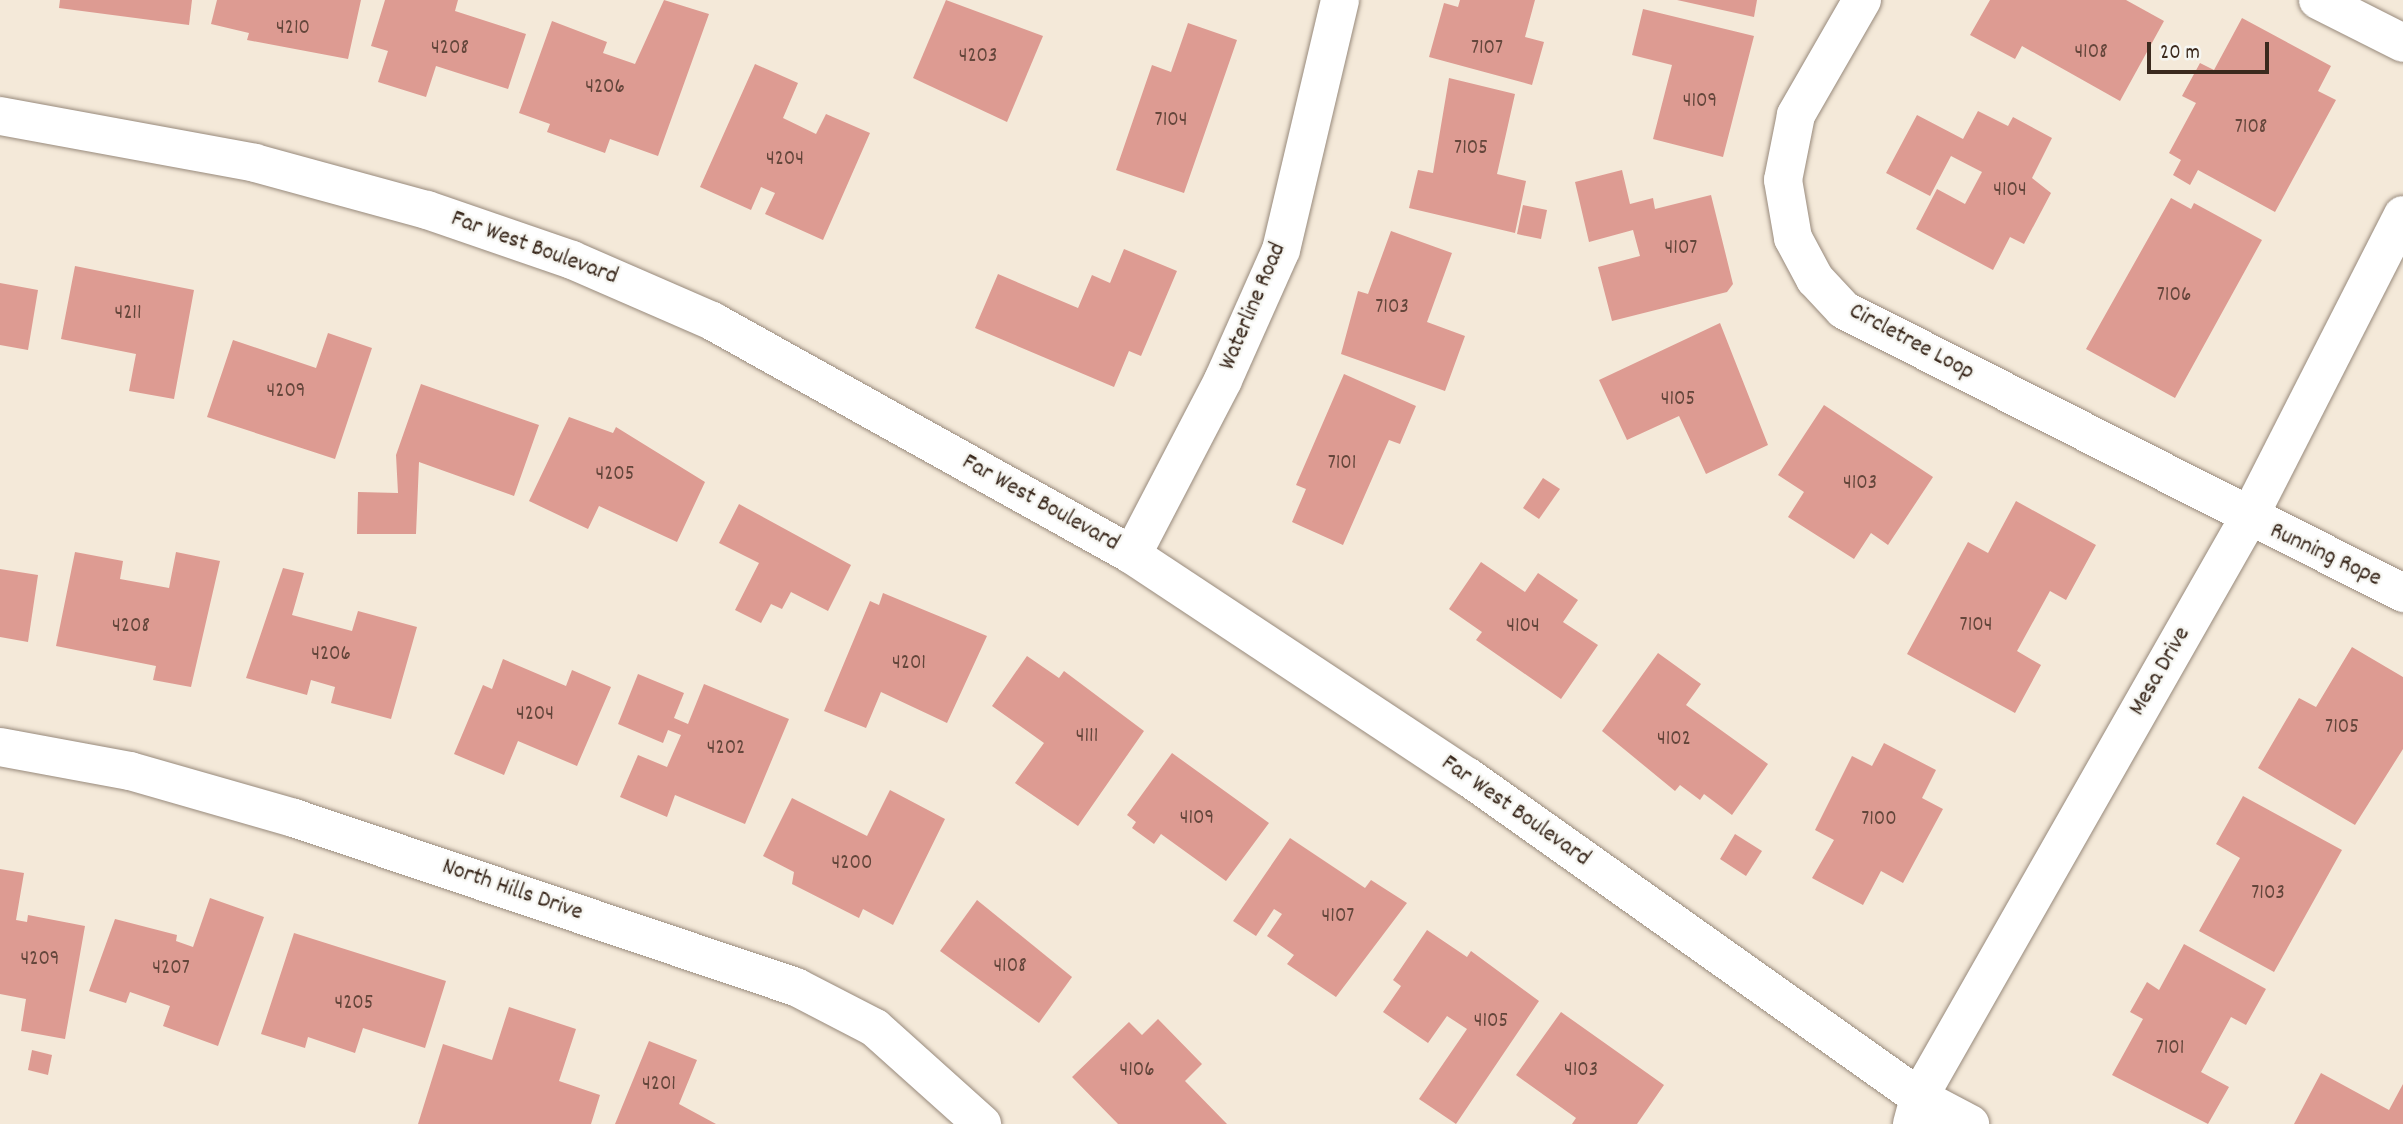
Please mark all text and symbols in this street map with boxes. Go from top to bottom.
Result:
house number: 4210 [276,16,310,42]
scale bar [2151,28,2274,72]
house number: 4208 [431,36,469,62]
house number: 7107 [1471,36,1503,62]
text: 20 m [2160,39,2200,69]
house number: 4108 [2074,40,2108,66]
house number: 4203 [959,44,997,70]
house number: 4206 [585,75,625,101]
house number: 4109 [1683,89,1717,115]
house number: 7104 [1155,108,1187,134]
house number: 7108 [2235,115,2267,141]
house number: 7105 [1454,136,1488,162]
house number: 4204 [766,147,804,173]
house number: 4104 [1993,178,2027,204]
street label: Far West Boulevard [447,205,621,293]
house number: 4107 [1665,236,1697,262]
street label: Waterline Road [1214,239,1294,375]
house number: 7106 [2157,283,2191,309]
house number: 7103 [1375,295,1409,321]
street label: Circletree Loop [1843,298,1979,388]
house number: 4211 [114,301,142,327]
house number: 4209 [267,379,305,405]
house number: 4105 [1661,387,1695,413]
street label: Far West Boulevard [956,449,1124,559]
house number: 7101 [1328,451,1356,477]
house number: 4205 [595,462,635,488]
house number: 4103 [1843,471,1877,497]
street label: Running Rope [2265,518,2385,594]
house number: 7104 [1960,613,1992,639]
house number: 4208 [112,614,150,640]
house number: 4104 [1506,614,1540,640]
street label: Mesa Drive [2124,622,2198,722]
house number: 4206 [311,642,351,668]
house number: 4201 [892,651,926,677]
house number: 4204 [516,702,554,728]
house number: 7105 [2325,715,2359,741]
house number: 4111 [1076,724,1098,750]
house number: 4102 [1657,727,1691,753]
house number: 4202 [707,736,745,762]
street label: Far West Boulevard [1435,750,1595,874]
house number: 4109 [1180,806,1214,832]
house number: 7100 [1861,807,1897,833]
house number: 4200 [832,851,872,877]
street label: North Hills Drive [438,853,586,929]
house number: 7103 [2251,881,2285,907]
house number: 4107 [1322,904,1354,930]
house number: 4209 [21,947,59,973]
house number: 4108 [993,954,1027,980]
house number: 4207 [152,956,190,982]
house number: 4205 [334,991,374,1017]
house number: 4105 [1474,1009,1508,1035]
house number: 7101 [2156,1036,2184,1062]
house number: 4106 [1119,1058,1155,1084]
house number: 4103 [1564,1058,1598,1084]
house number: 4201 [642,1072,676,1098]

